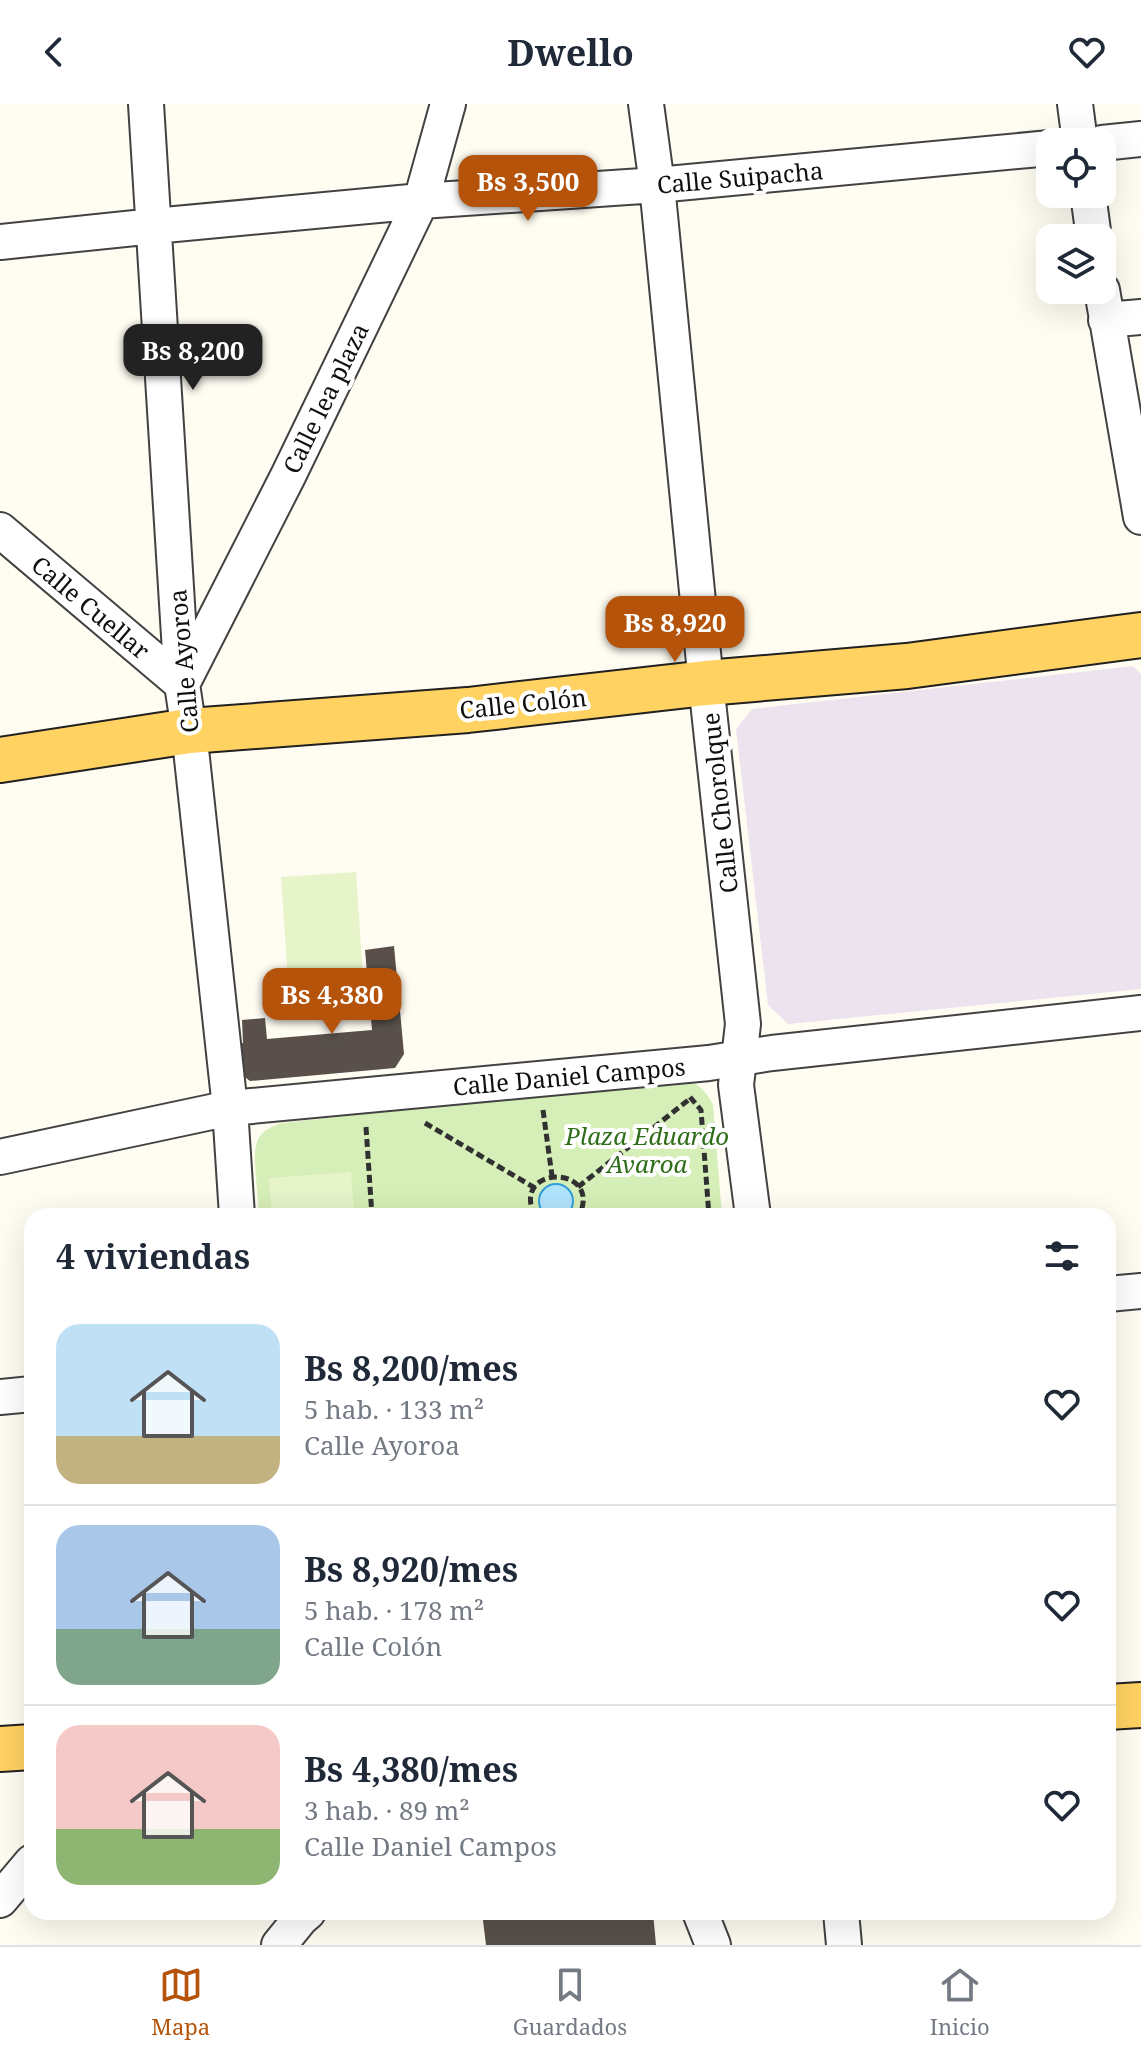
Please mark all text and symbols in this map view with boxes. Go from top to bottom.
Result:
text: Dwello [507,28,634,77]
icon: back [32,30,76,74]
icon: heart [1065,30,1109,74]
map controls [1036,128,1116,304]
button: locate [1036,128,1116,208]
street label: Calle Suipacha [655,153,825,201]
pin: Bs 3,500 [445,155,611,223]
text: Bs 3,500 [476,163,580,199]
button: layers [1036,224,1116,304]
street label: Calle lea plaza [274,317,376,479]
pin: Bs 8,200 [110,324,276,392]
text: Bs 8,200 [141,332,245,368]
street label: Calle Cuellar [25,548,157,666]
street label: Calle Ayoroa [160,588,206,734]
pin: Bs 8,920 [592,596,758,664]
text: Bs 8,920 [623,604,727,640]
street label: Calle Colón [458,680,588,726]
street label: Calle Chorolque [693,711,745,895]
pin: Bs 4,380 [249,968,415,1036]
text: Bs 4,380 [280,976,384,1012]
street label: Calle Daniel Campos [451,1049,687,1103]
park label: Plaza Eduardo Avaroa [564,1119,729,1180]
text: 4 viviendas [56,1233,250,1279]
icon: filters [1040,1234,1084,1278]
text: Bs 8,200/mes [304,1345,518,1391]
icon: home [120,1356,216,1452]
icon: heart [1040,1382,1084,1426]
text: 5 hab. · 133 m² [304,1391,484,1427]
text: Calle Ayoroa [304,1427,460,1463]
text: Bs 8,920/mes [304,1546,518,1592]
icon: home [120,1557,216,1653]
icon: heart [1040,1583,1084,1627]
text: 5 hab. · 178 m² [304,1592,484,1628]
text: Calle Colón [304,1628,442,1664]
text: Bs 4,380/mes [304,1746,518,1792]
icon: home [120,1757,216,1853]
icon: heart [1040,1783,1084,1827]
text: 3 hab. · 89 m² [304,1792,470,1828]
text: Calle Daniel Campos [304,1828,557,1864]
tab: Mapa [151,1963,210,2041]
tab: Guardados [513,1963,627,2041]
tab: Inicio [930,1963,990,2041]

